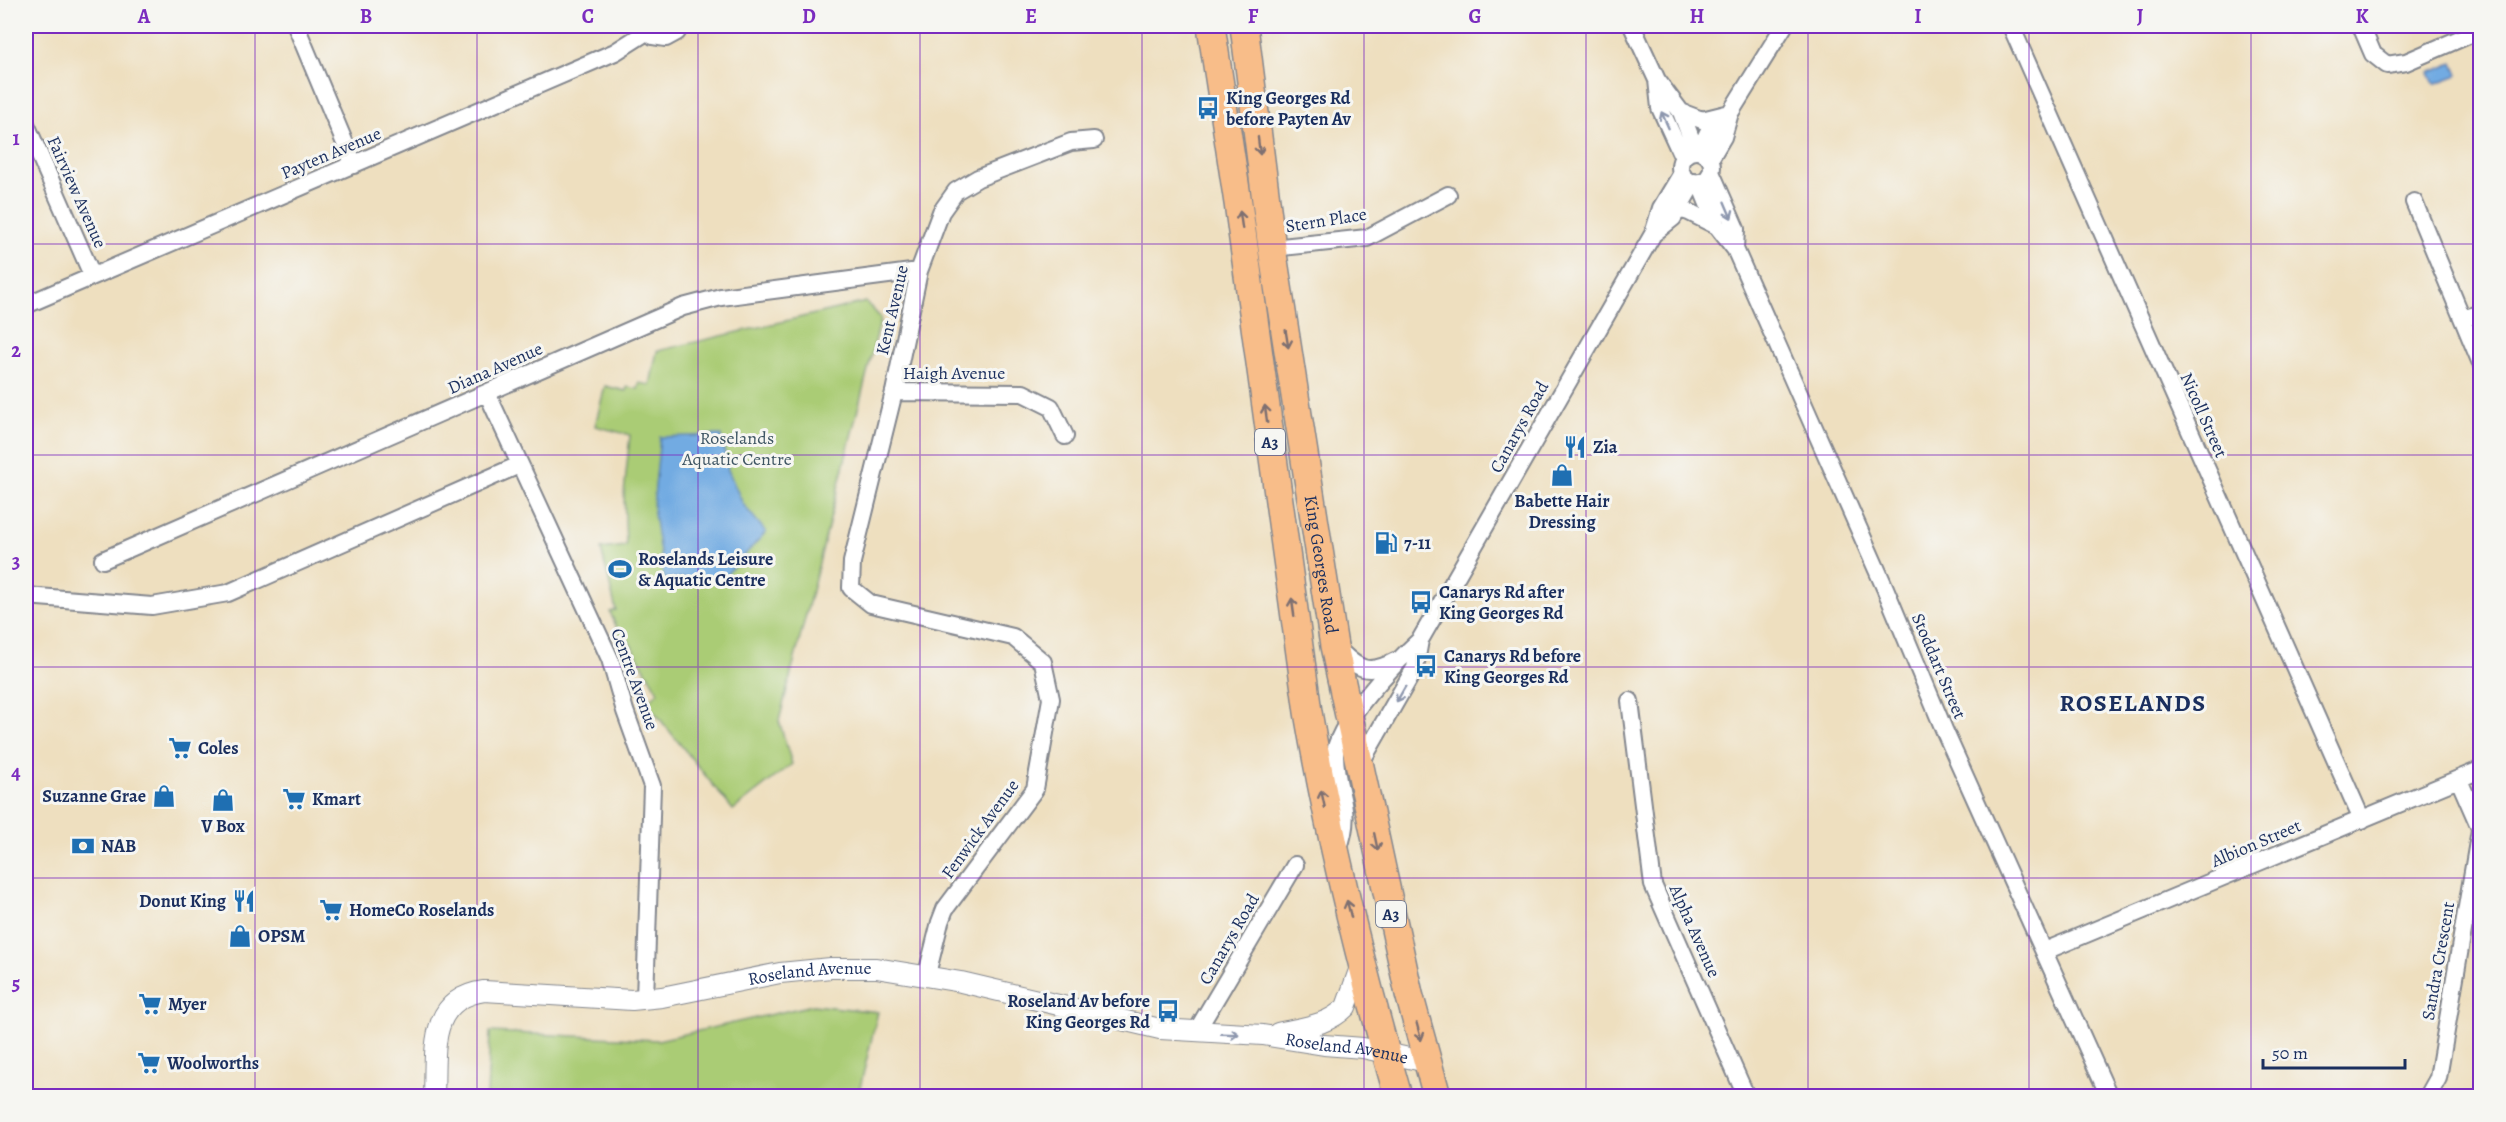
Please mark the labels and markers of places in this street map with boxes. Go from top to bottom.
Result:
place label: King Georges Rd before Payten Av [1225,86,1352,131]
bus stop icon: King Georges Rd before Payten Av [1195,95,1221,121]
restaurant icon: Zia [1562,434,1588,460]
place label: Zia [1593,435,1618,459]
shop icon: Babette Hair Dressing [1549,462,1575,488]
place label: Babette Hair Dressing [1514,489,1610,534]
fuel station icon: 7-11 [1373,530,1399,556]
place label: 7-11 [1404,531,1432,555]
place label: Roselands Leisure & Aquatic Centre [638,547,773,592]
sports icon: Roselands Leisure & Aquatic Centre [607,556,633,582]
place label: Canarys Rd after King Georges Rd [1439,580,1565,625]
bus stop icon: Canarys Rd after King Georges Rd [1408,589,1434,615]
place label: Canarys Rd before King Georges Rd [1444,644,1581,689]
bus stop icon: Canarys Rd before King Georges Rd [1413,653,1439,679]
supermarket icon: Coles [167,735,193,761]
place label: Coles [198,736,239,760]
shop icon: Suzanne Grae [151,783,177,809]
place label: Suzanne Grae [42,784,146,808]
supermarket icon: Kmart [281,786,307,812]
shop icon: V Box [210,787,236,813]
place label: Kmart [312,787,361,811]
place label: V Box [200,814,245,838]
bank icon: NAB [70,833,96,859]
place label: NAB [101,834,136,858]
restaurant icon: Donut King [231,888,257,914]
place label: Donut King [139,889,227,913]
supermarket icon: HomeCo Roselands [318,897,344,923]
place label: HomeCo Roselands [349,898,494,922]
shop icon: OPSM [227,923,253,949]
place label: OPSM [258,924,305,948]
place label: Roseland Av before King Georges Rd [1007,989,1150,1034]
supermarket icon: Myer [137,991,163,1017]
place label: Myer [168,992,207,1016]
bus stop icon: Roseland Av before King Georges Rd [1155,998,1181,1024]
supermarket icon: Woolworths [136,1050,162,1076]
place label: Woolworths [166,1051,259,1075]

